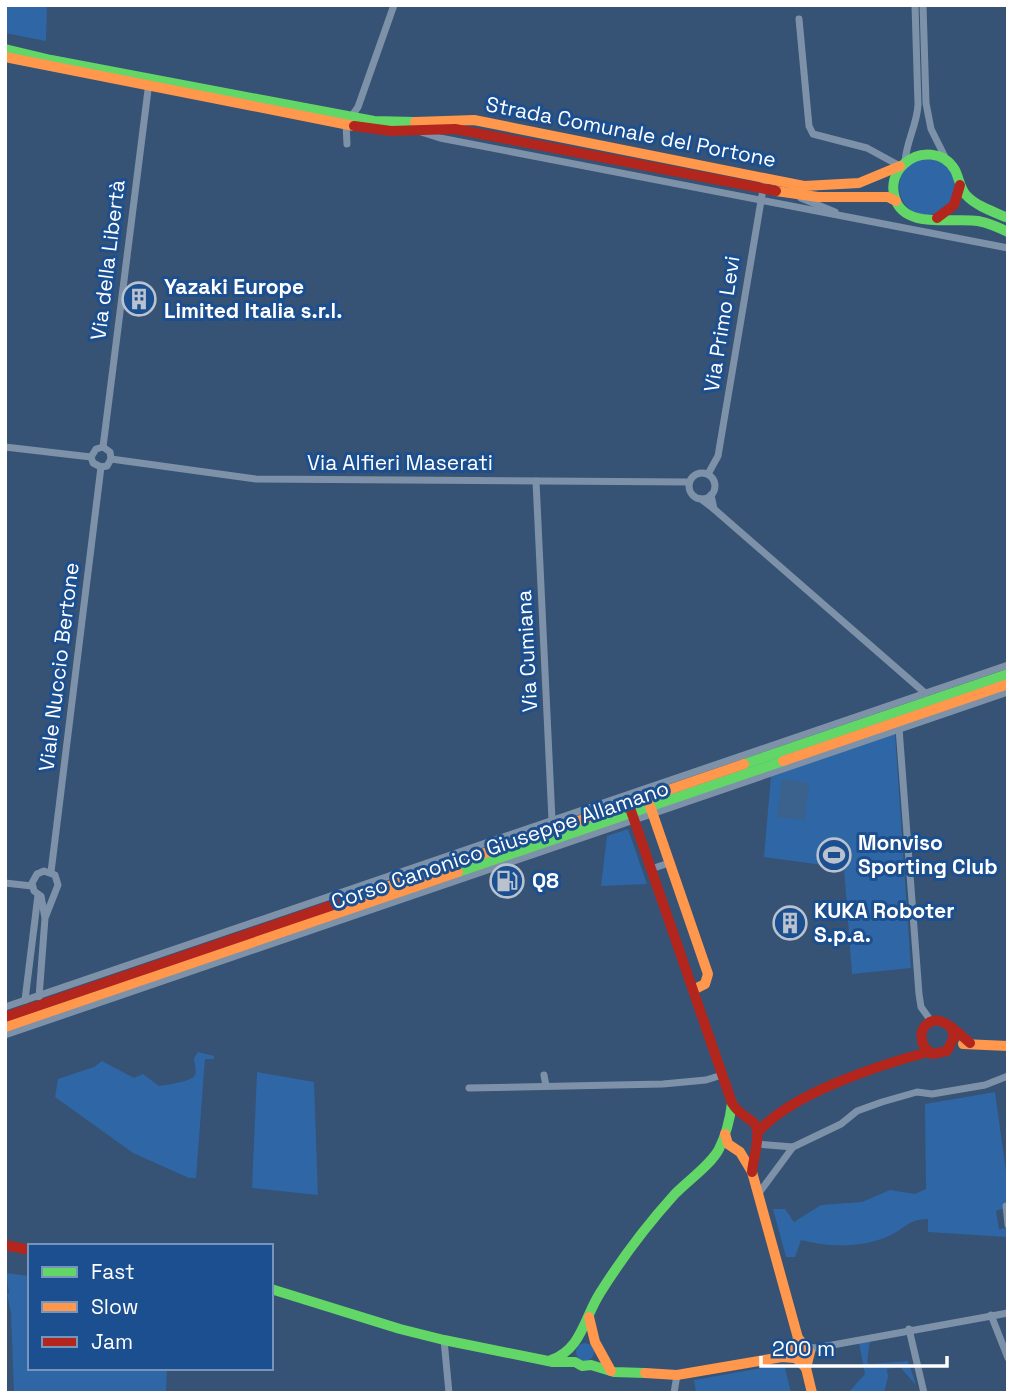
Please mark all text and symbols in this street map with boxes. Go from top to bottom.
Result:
street label: Strada Comunale del Portone [484,90,779,173]
street label: Via della Libertà [84,178,131,342]
street label: Via Primo Levi [697,254,746,394]
place label: Yazaki Europe Limited Italia s.r.l. [164,273,342,324]
building icon: Yazaki Europe Limited Italia s.r.l. [120,280,158,318]
street label: Via Alfieri Maserati [307,449,493,476]
street label: Viale Nuccio Bertone [32,561,85,773]
street label: Via Cumiana [510,589,543,713]
street label: Corso Canonico Giuseppe Allamano [327,774,672,915]
place label: Monviso Sporting Club [858,829,998,880]
sports icon: Monviso Sporting Club [815,836,853,874]
fuel station icon: Q8 [488,862,526,900]
place label: Q8 [532,867,559,894]
place label: KUKA Roboter S.p.a. [814,897,954,948]
building icon: KUKA Roboter S.p.a. [771,904,809,942]
legend [28,1244,273,1370]
text: Fast [91,1258,135,1285]
text: Slow [91,1293,139,1320]
scale bar [761,1324,946,1368]
text: Jam [91,1328,133,1355]
text: 200 m [772,1335,835,1362]

